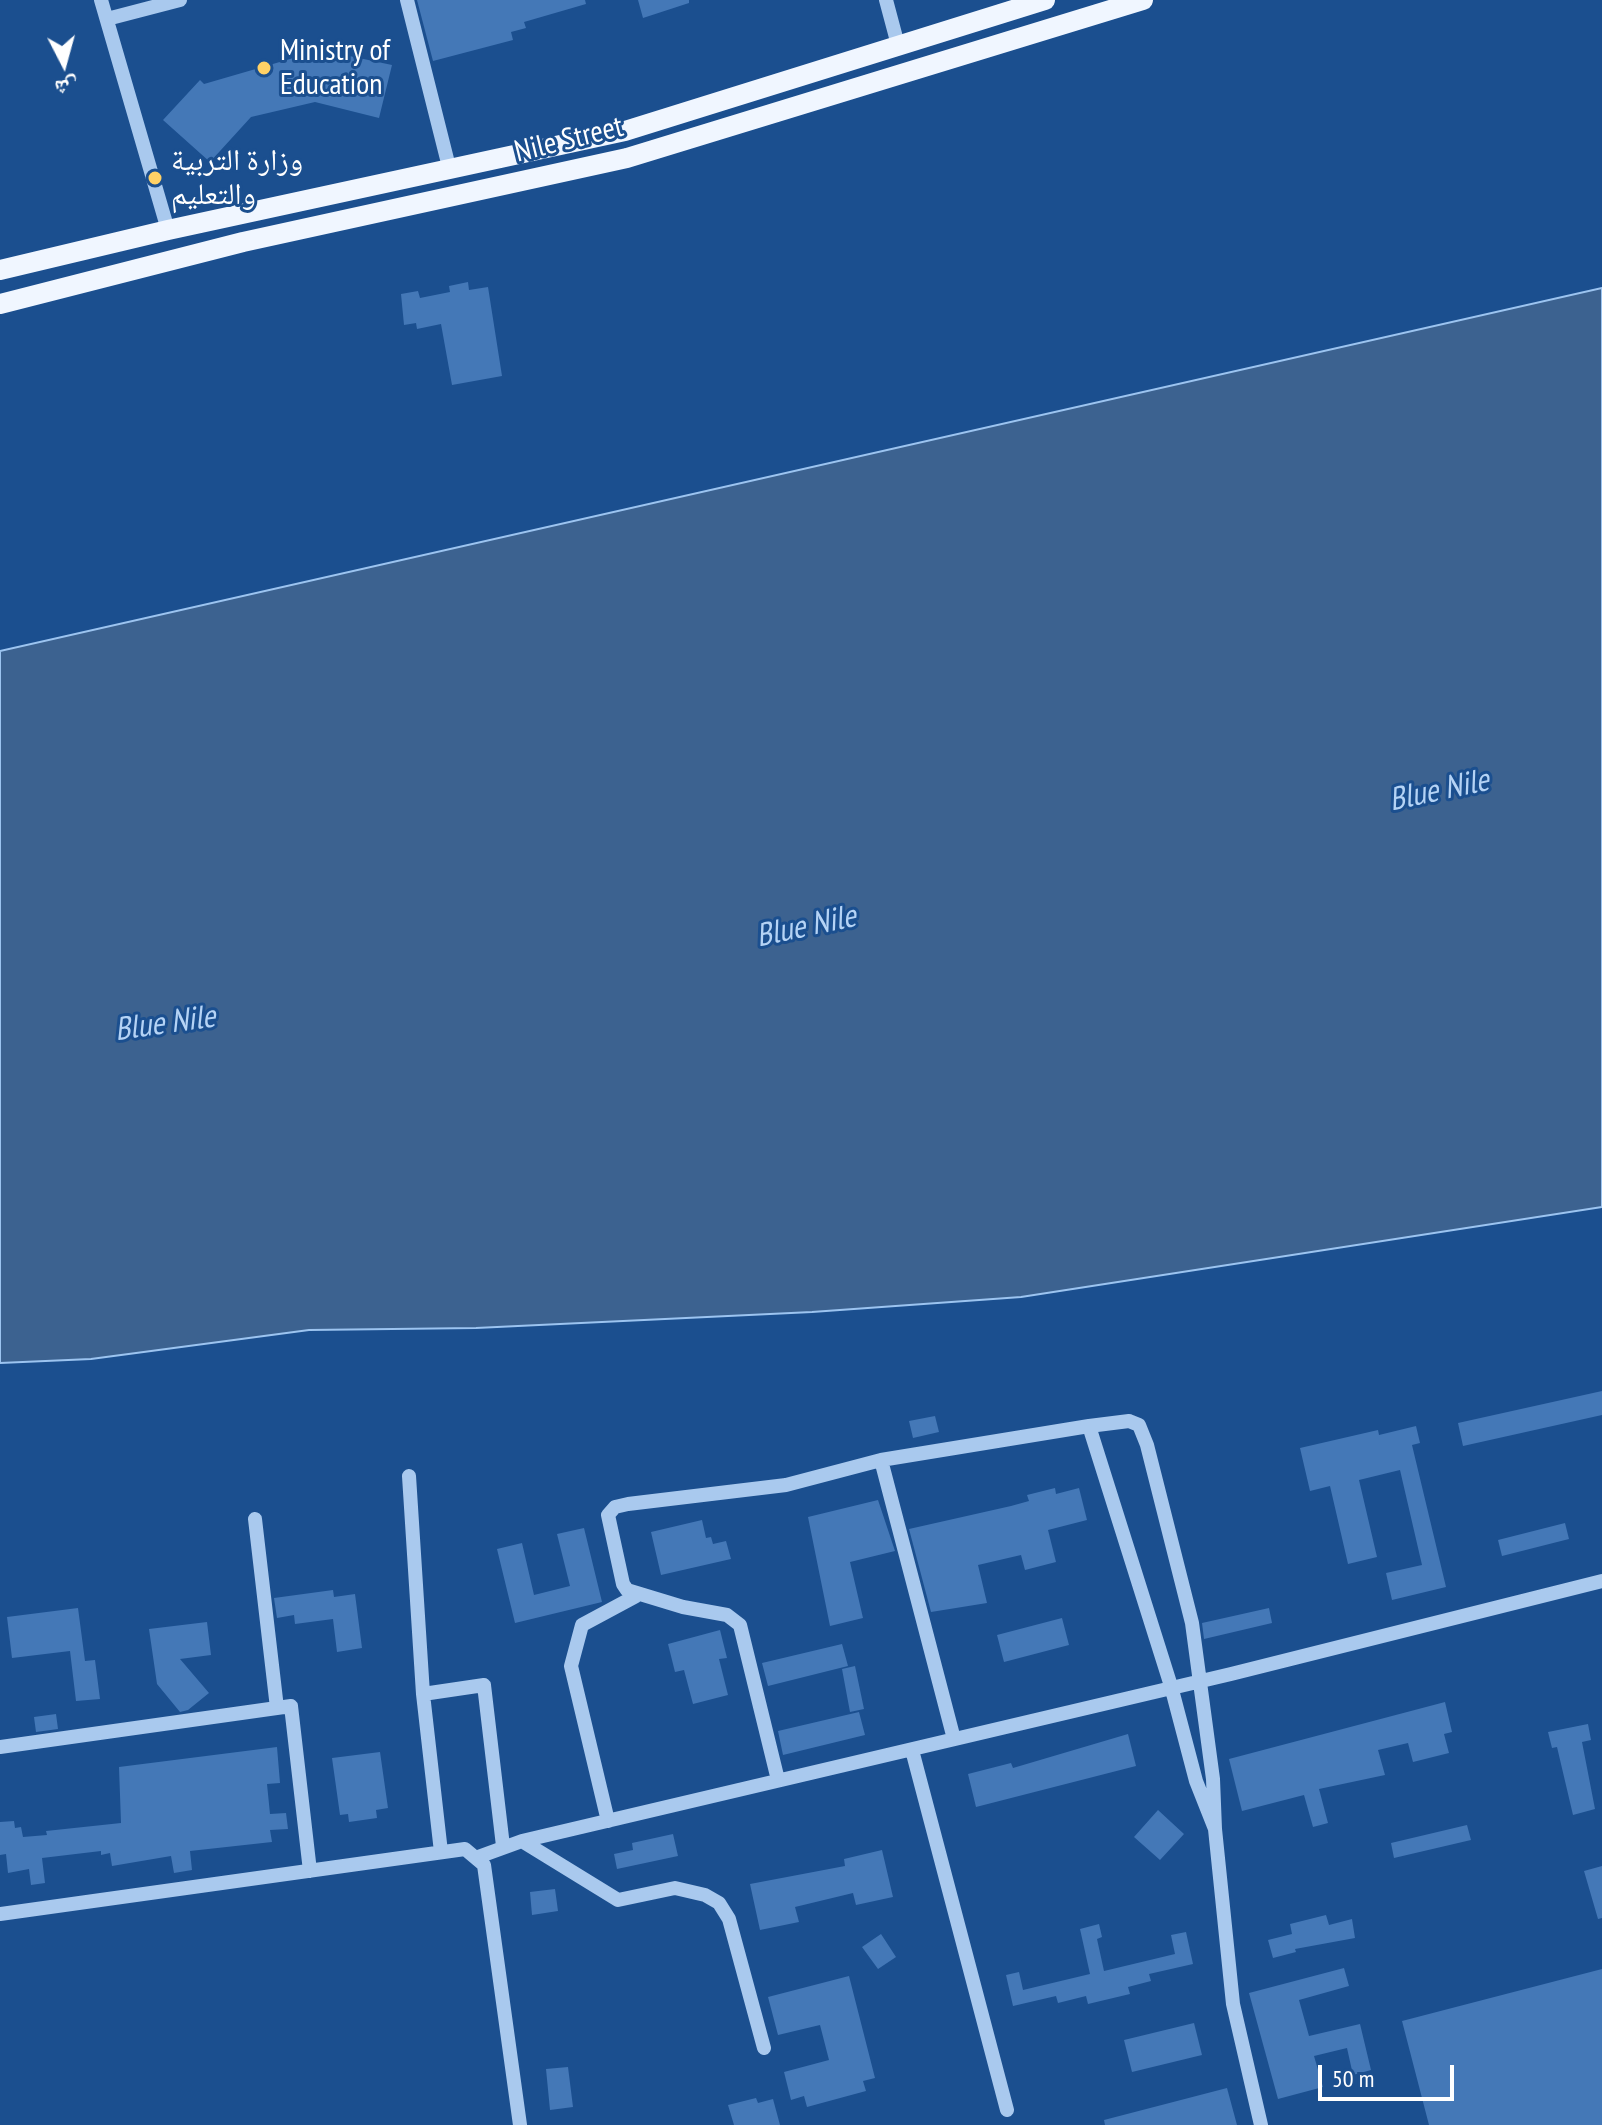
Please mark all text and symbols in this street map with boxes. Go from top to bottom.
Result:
north arrow [24,24,104,104]
place label: Ministry of Education [280,33,390,104]
marker: Ministry of Education [255,59,273,77]
text: ش [53,73,80,103]
street label: Nile Street [511,109,627,171]
place label: وزارة التربية والتعليم [171,143,303,214]
marker: وزارة التربية والتعليم [146,169,164,187]
water label: Blue Nile [1385,762,1493,820]
water label: Blue Nile [752,898,860,956]
water label: Blue Nile [112,998,218,1050]
scale bar [1322,2049,1458,2099]
text: 50 m [1332,2063,1374,2094]

